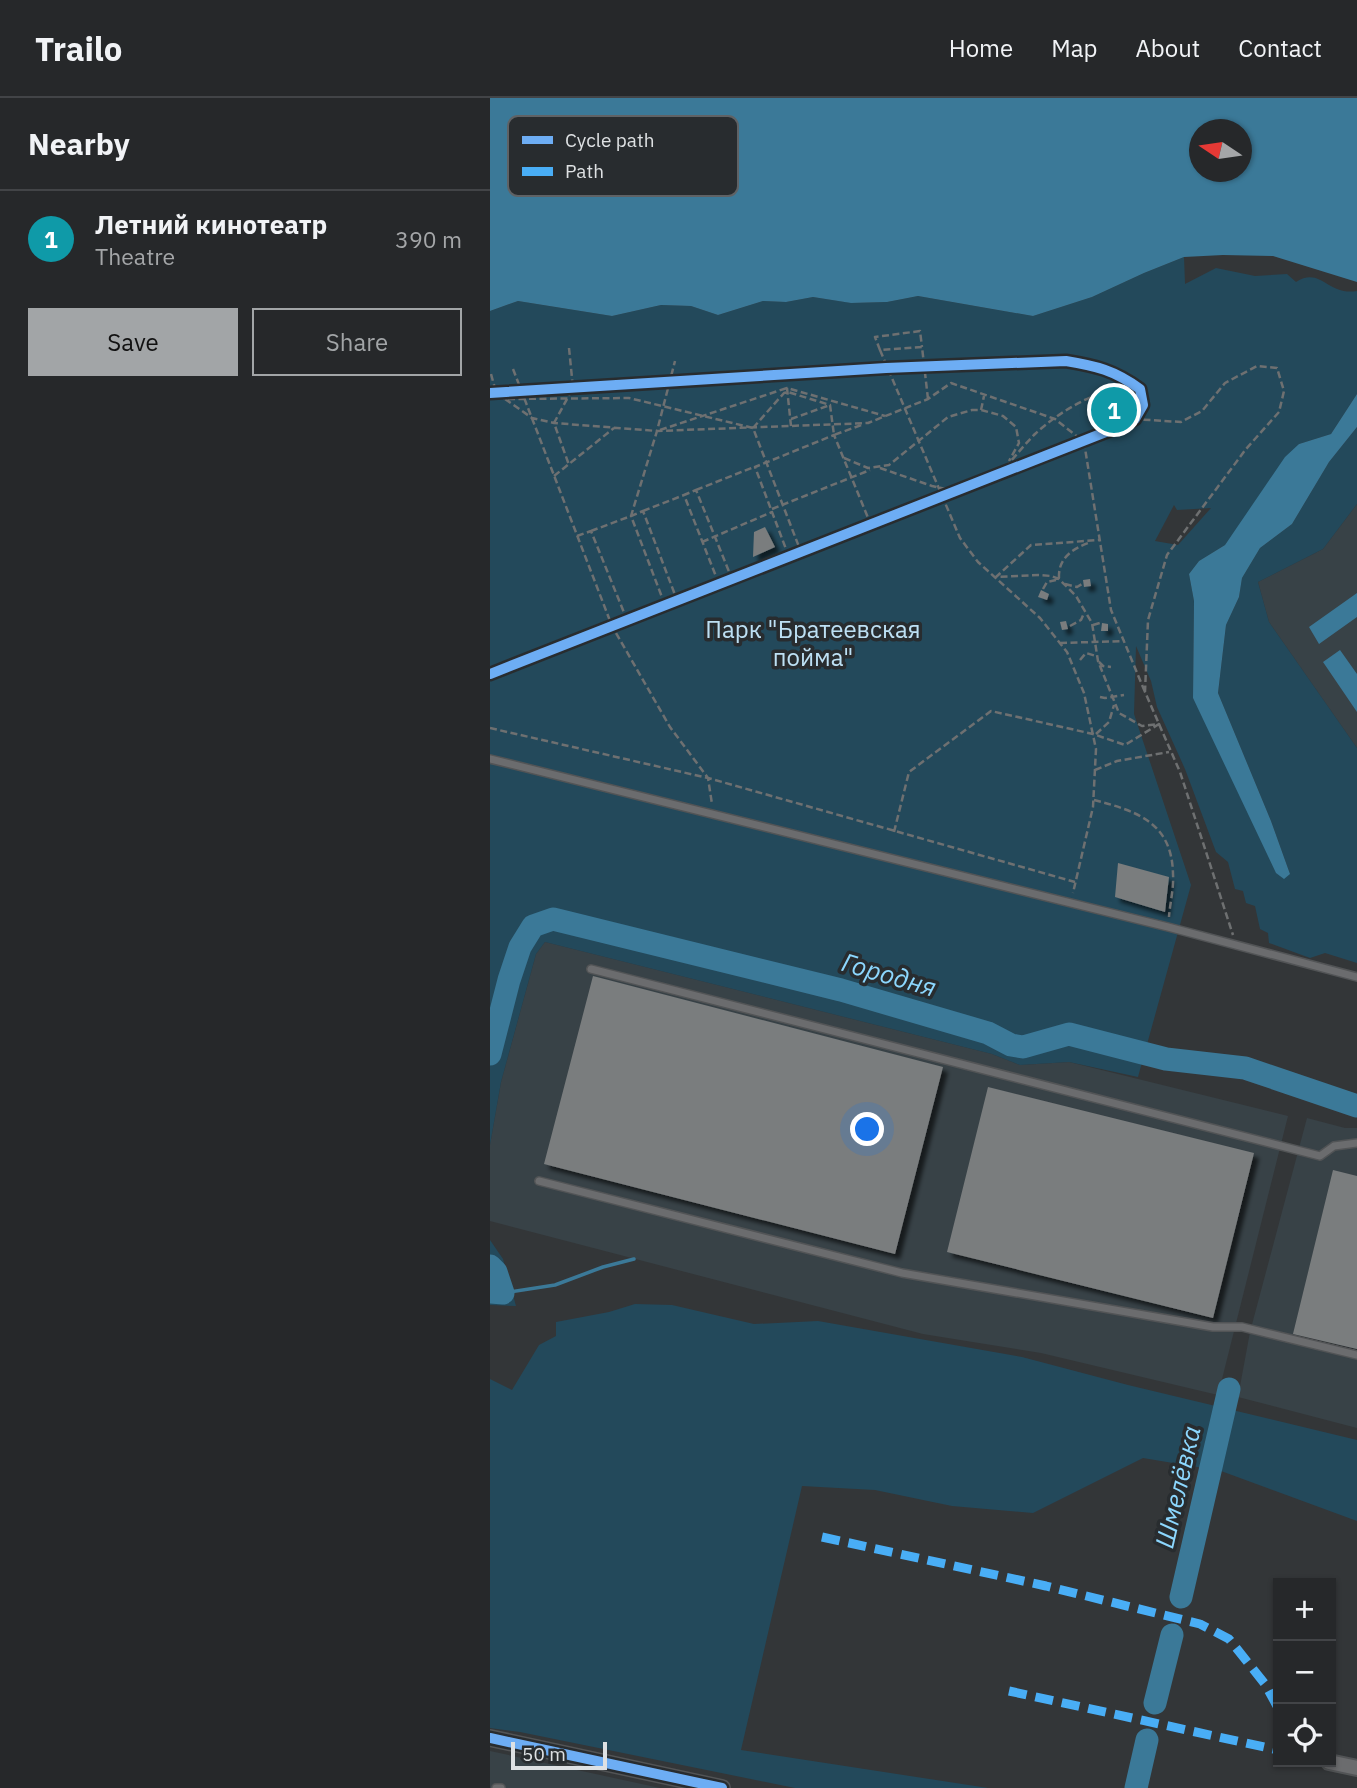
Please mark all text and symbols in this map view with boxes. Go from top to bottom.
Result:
text: Trailo [35,27,122,70]
text: Home [949,32,1013,64]
text: Map [1051,32,1097,64]
text: About [1135,32,1200,64]
text: Contact [1238,32,1322,64]
legend [508,116,738,196]
north arrow [1189,119,1252,182]
text: Nearby [28,124,130,163]
text: Cycle path [565,128,654,152]
text: Path [565,159,604,183]
text: Летний кинотеатр [95,207,327,241]
text: 1 [44,224,58,254]
text: 390 m [395,224,462,254]
text: Theatre [95,241,175,271]
button: Save [28,308,238,376]
button: Share [252,308,462,376]
pin: 1 [1091,384,1137,436]
park label: Парк "Братеевская пойма" [705,613,921,673]
water label: Городня [838,944,940,1004]
your location [850,1112,884,1146]
water label: Шмелёвка [1146,1422,1208,1551]
map controls [1273,1578,1336,1767]
button: + [1273,1578,1336,1641]
button: − [1273,1641,1336,1704]
button: locate [1273,1704,1336,1767]
scale bar [511,1739,607,1771]
text: 50 m [522,1742,566,1766]

